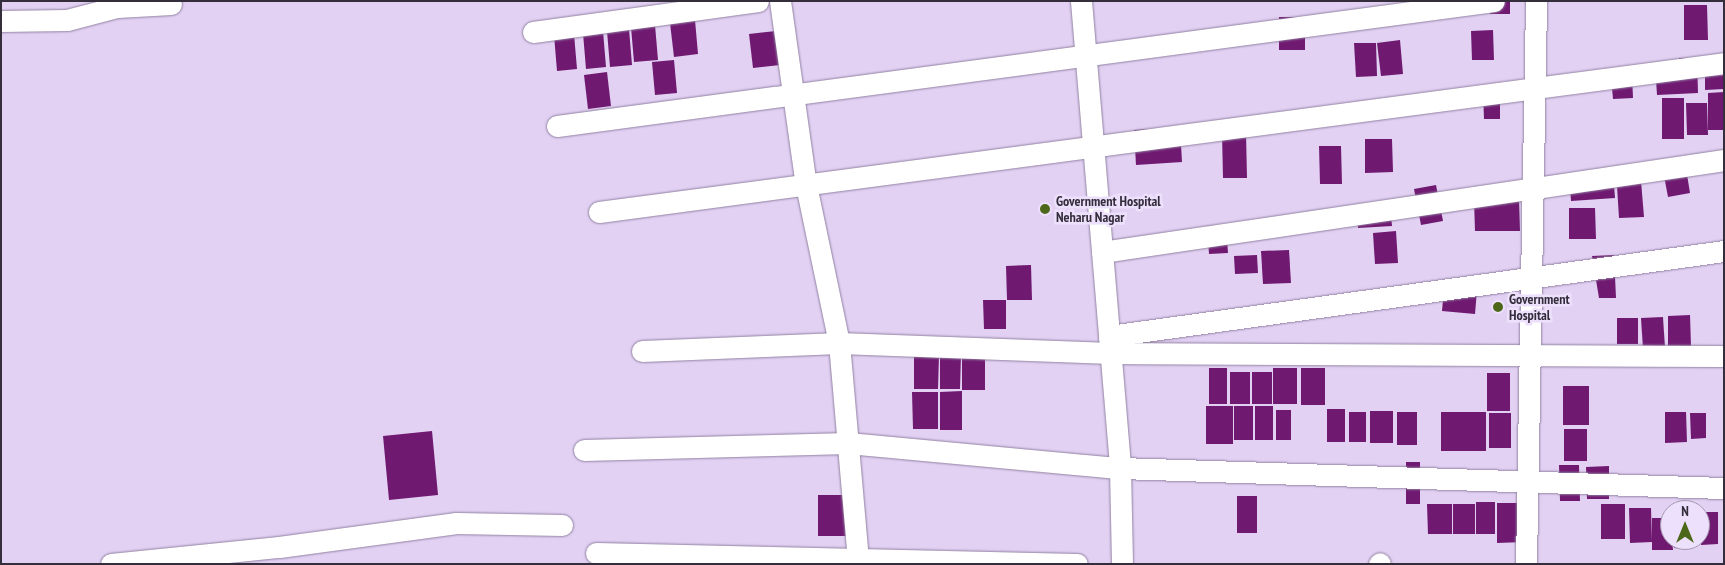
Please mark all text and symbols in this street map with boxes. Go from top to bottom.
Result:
place label: Government Hospital Neharu Nagar [1056,193,1161,226]
marker: Government Hospital Neharu Nagar [1038,202,1052,216]
place label: Government Hospital [1509,291,1570,324]
marker: Government Hospital [1491,300,1505,314]
north arrow [1660,500,1710,550]
text: N [1681,502,1689,520]

